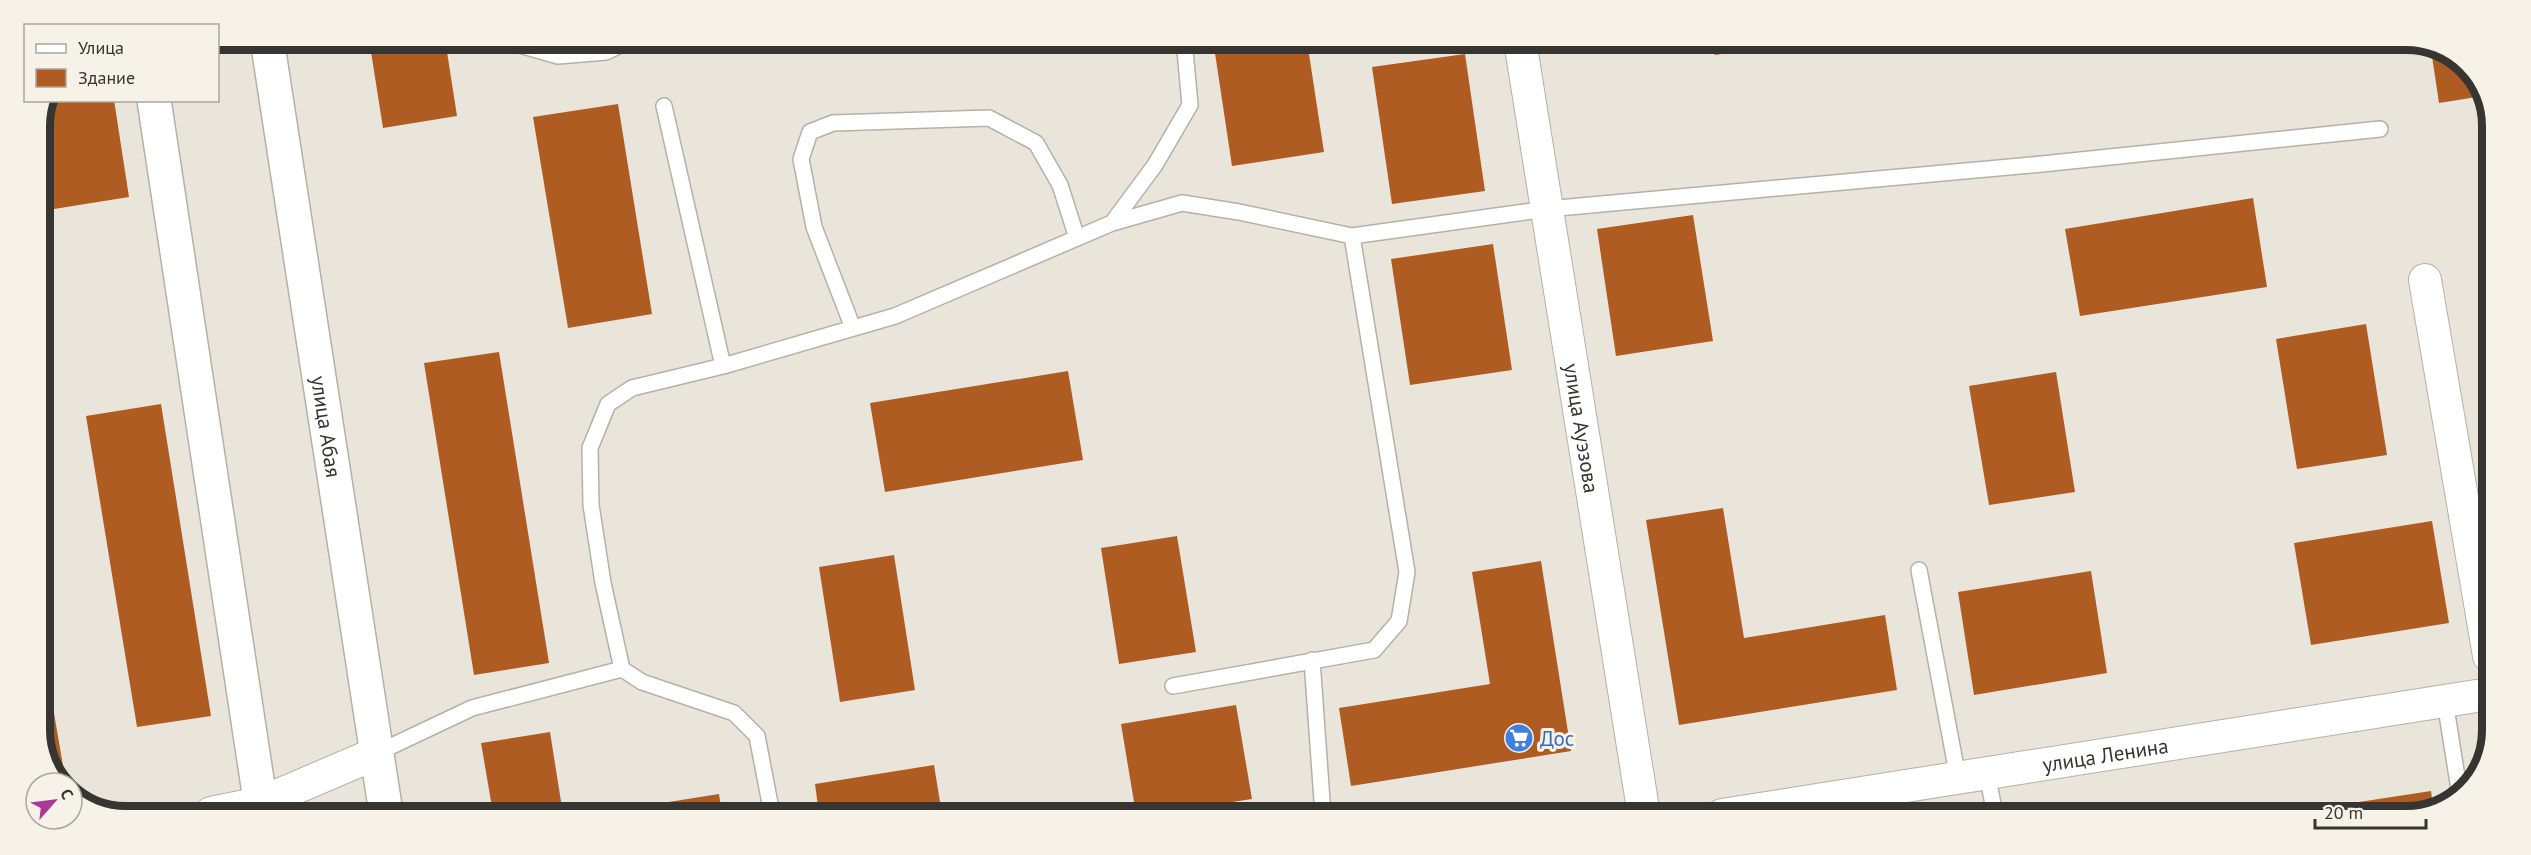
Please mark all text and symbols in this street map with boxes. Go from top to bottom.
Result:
legend [24,24,219,102]
text: Улица [78,36,124,59]
text: Здание [78,66,135,89]
street label: улица Ауэзова [1558,361,1606,495]
street label: улица Абая [305,374,348,479]
supermarket icon: Дос [1503,722,1535,754]
place label: Дос [1540,725,1574,752]
street label: улица Ленина [2040,731,2170,778]
north arrow [24,771,84,831]
text: С [56,785,78,803]
scale bar [2315,792,2426,830]
text: 20 m [2324,801,2363,824]

